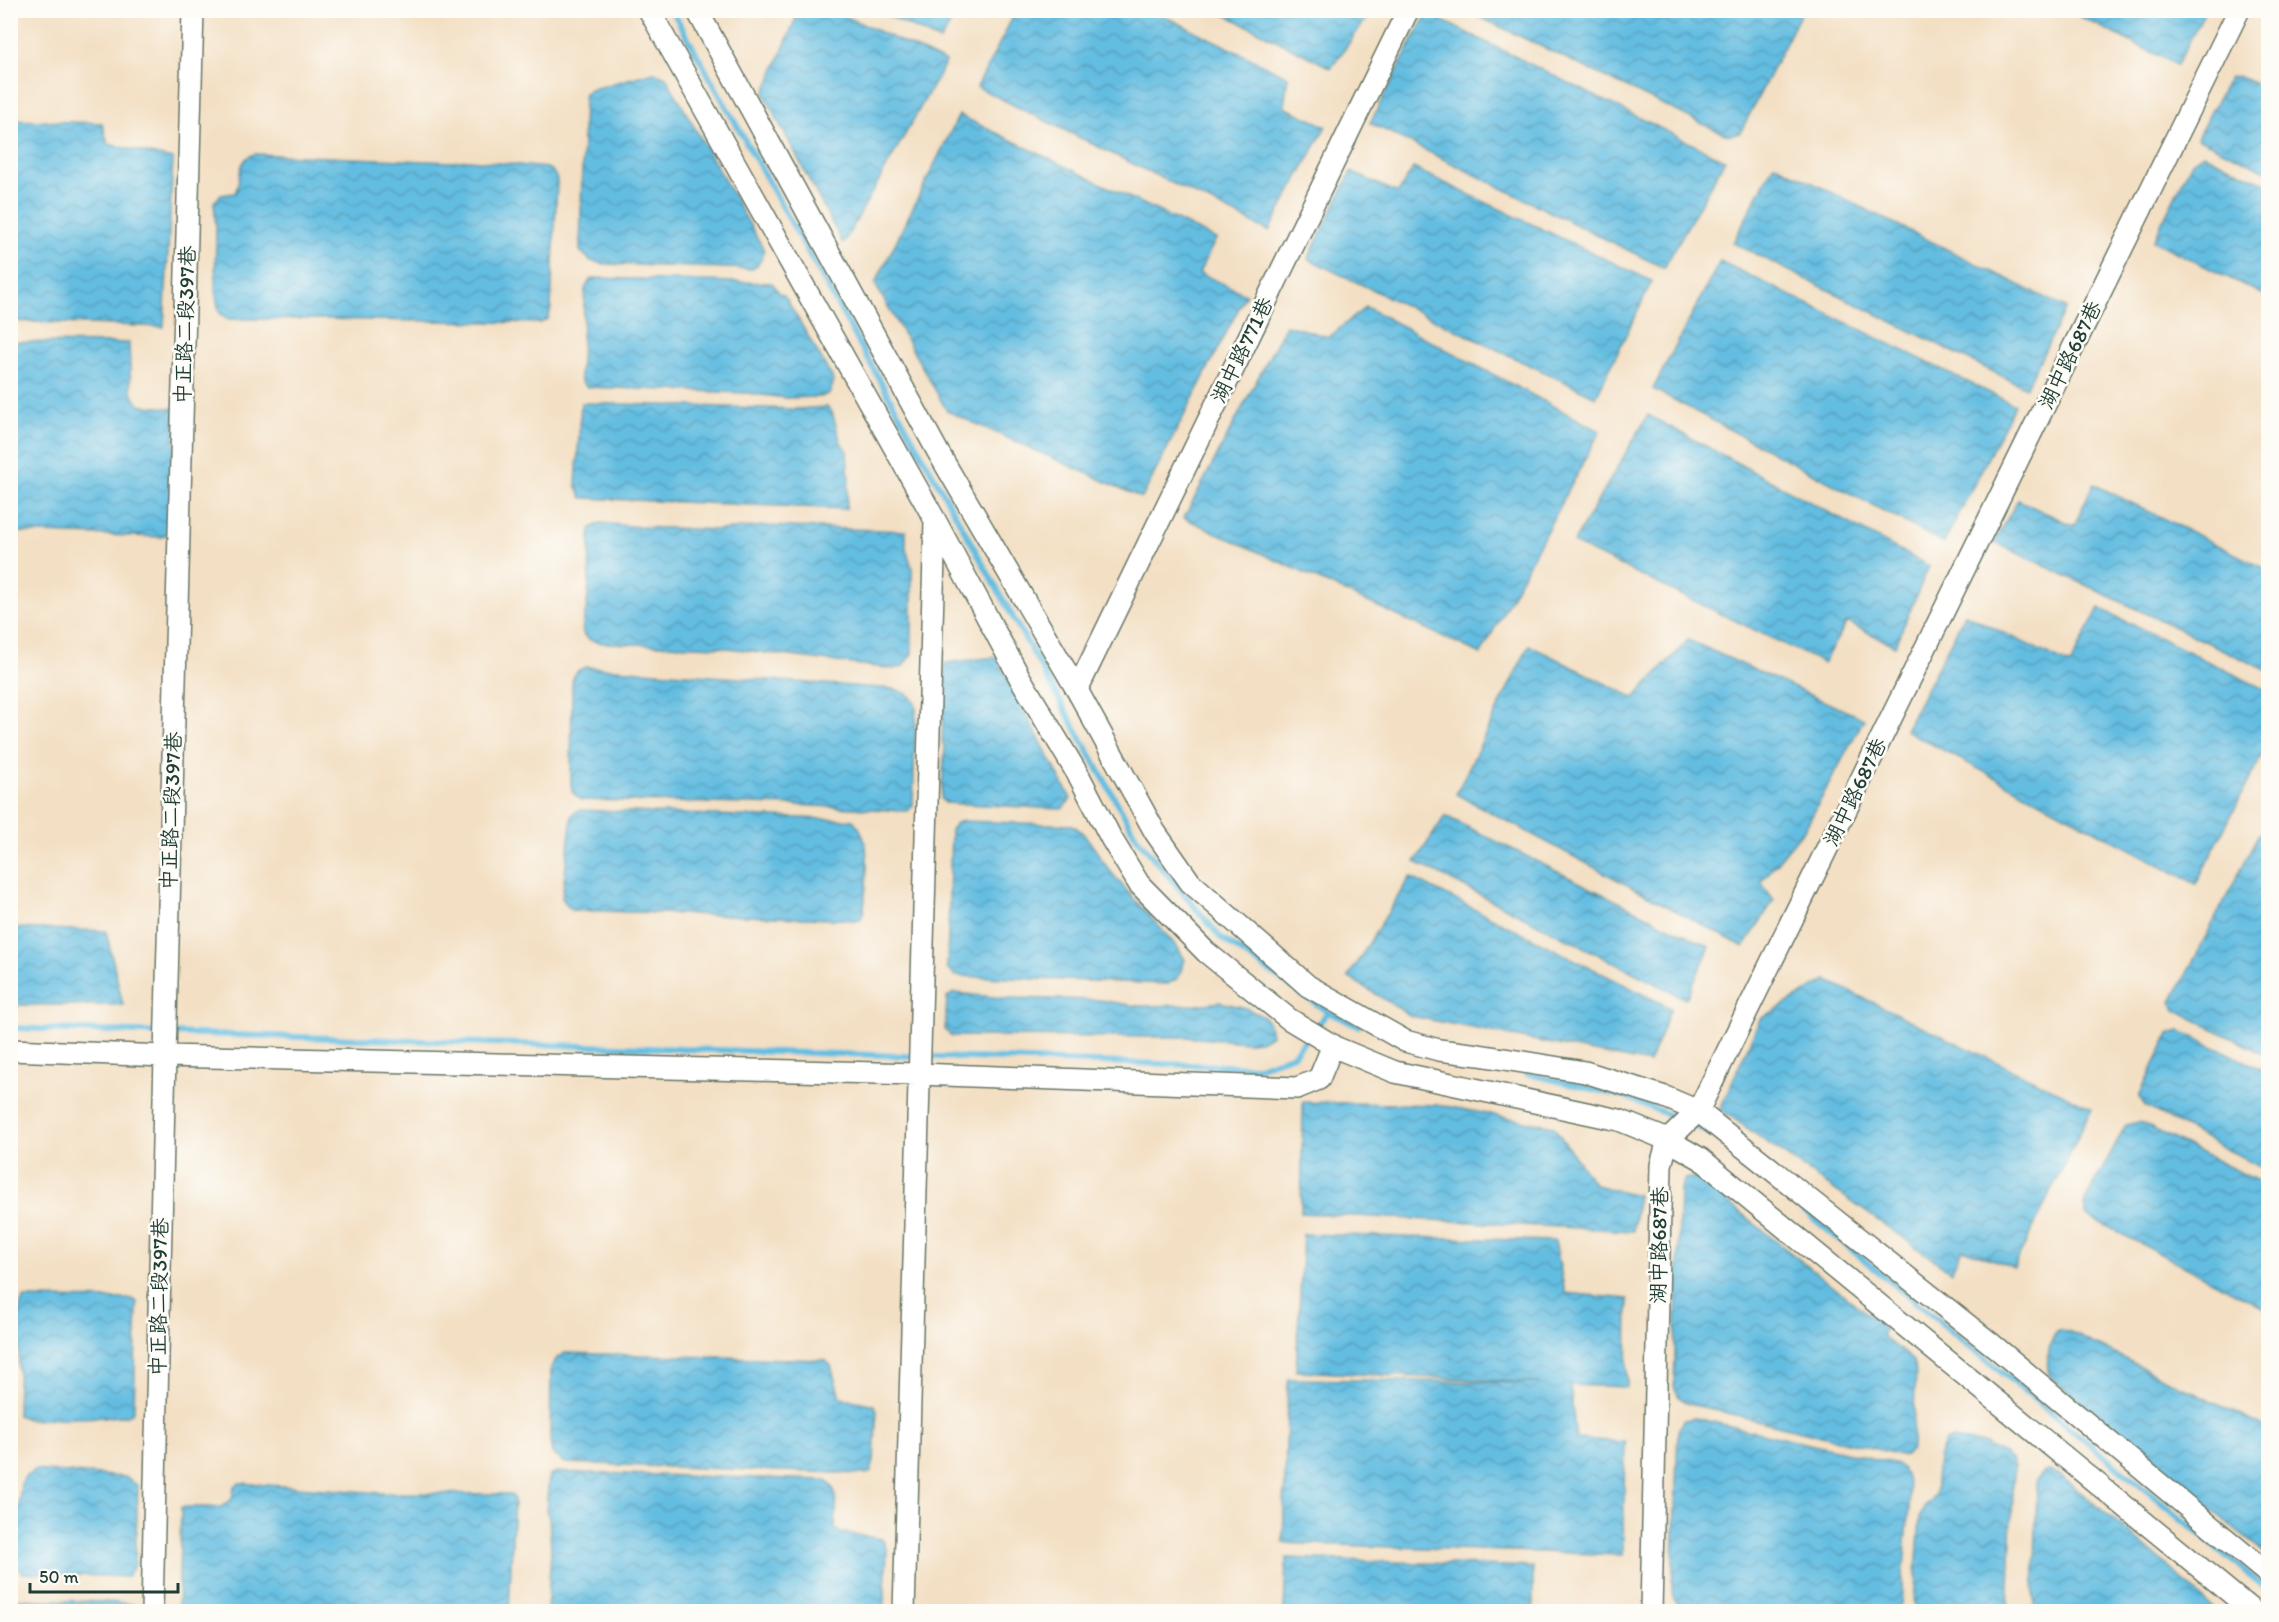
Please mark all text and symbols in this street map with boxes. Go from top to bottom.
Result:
street label: 中正路二段397巷 [169,245,200,405]
street label: 湖中路771巷 [1205,293,1278,407]
street label: 湖中路687巷 [2033,297,2106,413]
street label: 中正路二段397巷 [155,731,186,891]
street label: 湖中路687巷 [1818,734,1891,850]
street label: 湖中路687巷 [1645,1186,1672,1304]
street label: 中正路二段397巷 [145,1217,172,1377]
scale bar [30,1556,178,1594]
text: 50 m [39,1566,79,1588]

